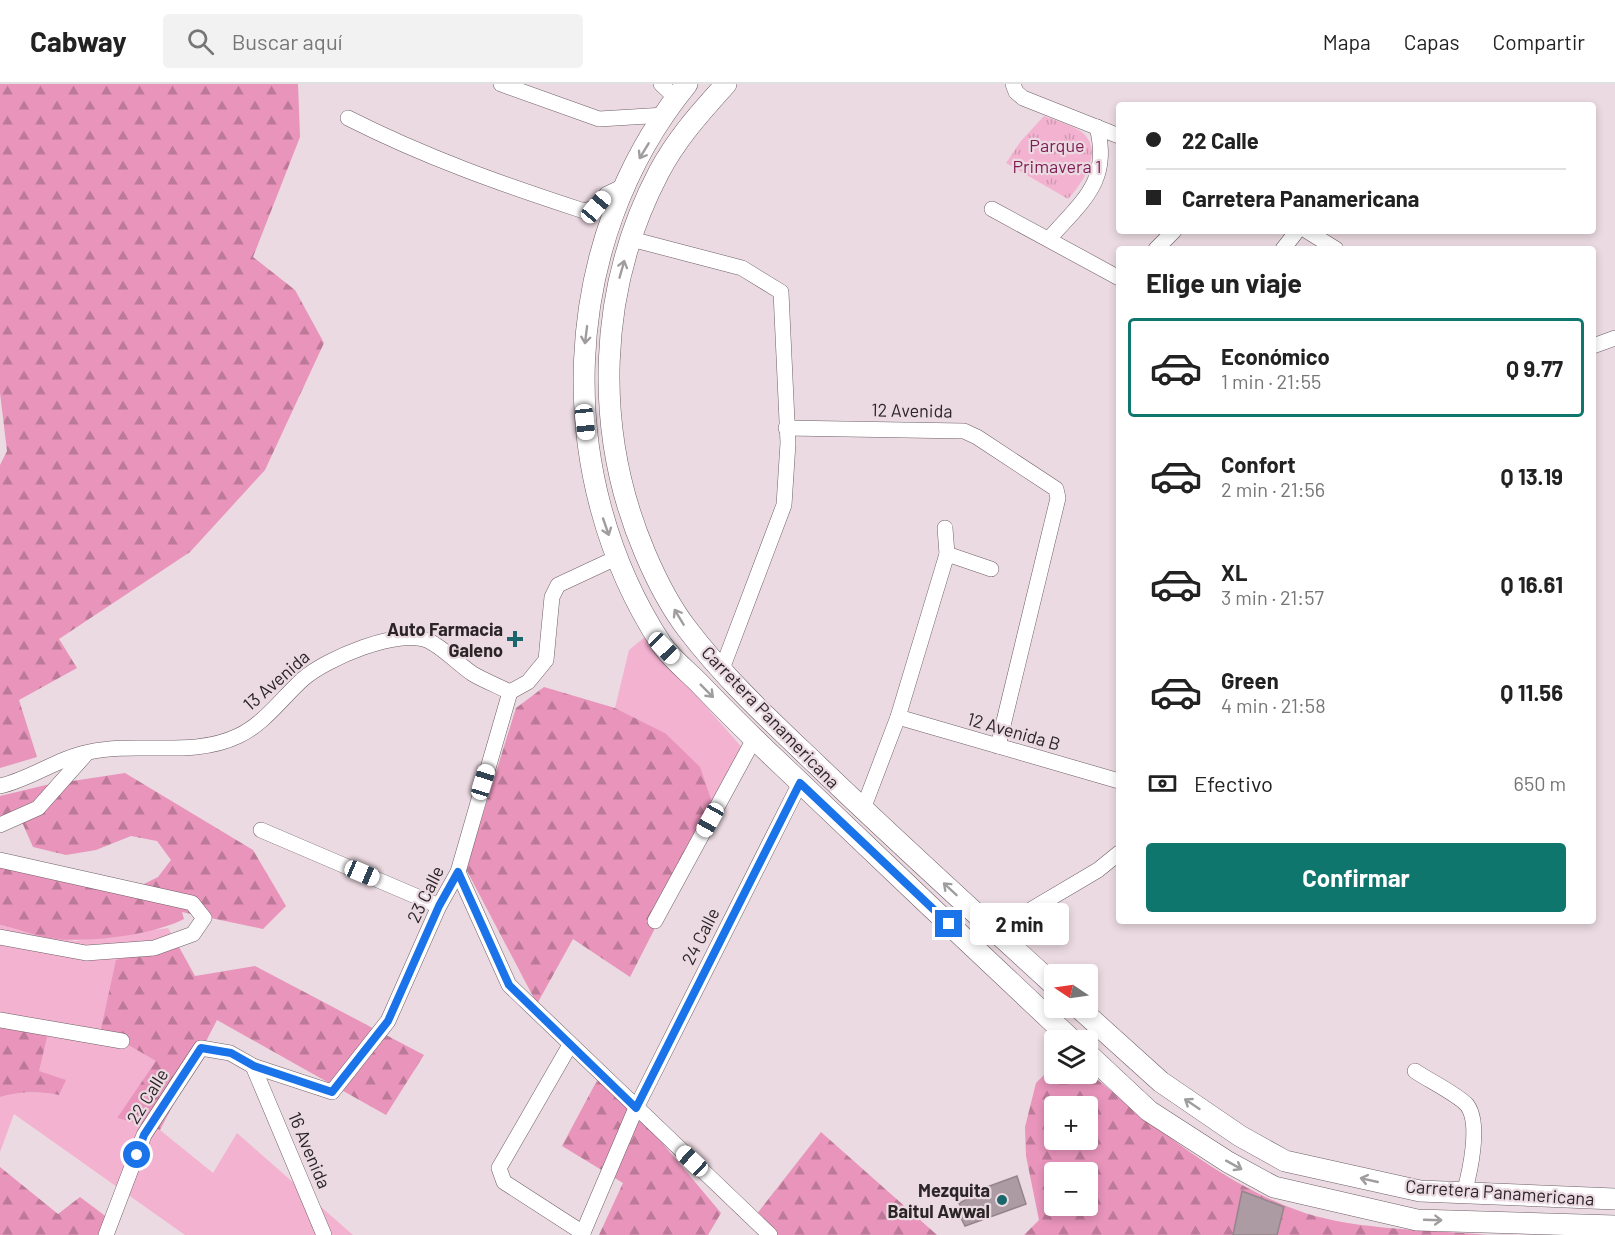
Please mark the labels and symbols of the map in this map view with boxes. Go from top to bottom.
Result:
park label: Parque Primavera 1 [1012,134,1102,177]
one-way arrow [638,142,650,159]
car [578,187,614,227]
one-way arrow [617,260,629,279]
one-way arrow [580,324,591,344]
street label: 12 Avenida [871,398,953,422]
car [574,403,596,441]
one-way arrow [601,517,612,536]
one-way arrow [673,609,685,626]
place label: Auto Farmacia Galeno [387,618,503,661]
car [645,629,683,667]
marker: Auto Farmacia Galeno [508,632,522,646]
street label: Carretera Panamericana [697,641,845,793]
street label: 13 Avenida [238,645,314,715]
one-way arrow [699,684,714,699]
street label: 12 Avenida B [965,707,1063,755]
car [469,762,497,802]
car [693,800,727,840]
car [342,858,382,888]
street label: 23 Calle [402,862,448,926]
one-way arrow [942,882,957,896]
callout: 2 min [970,903,1069,945]
street label: 24 Calle [676,904,724,968]
route end [935,910,962,937]
north arrow [1044,964,1098,1018]
street label: 22 Calle [122,1064,172,1128]
one-way arrow [1184,1097,1201,1110]
street label: 16 Avenida [284,1109,336,1191]
route start [123,1141,150,1168]
car [673,1142,711,1180]
one-way arrow [1225,1159,1242,1171]
one-way arrow [1360,1173,1379,1185]
street label: Carretera Panamericana [1405,1174,1595,1210]
place label: Mezquita Baitul Awwal [887,1179,990,1222]
marker: Mezquita Baitul Awwal [995,1193,1009,1207]
one-way arrow [1423,1215,1443,1226]

